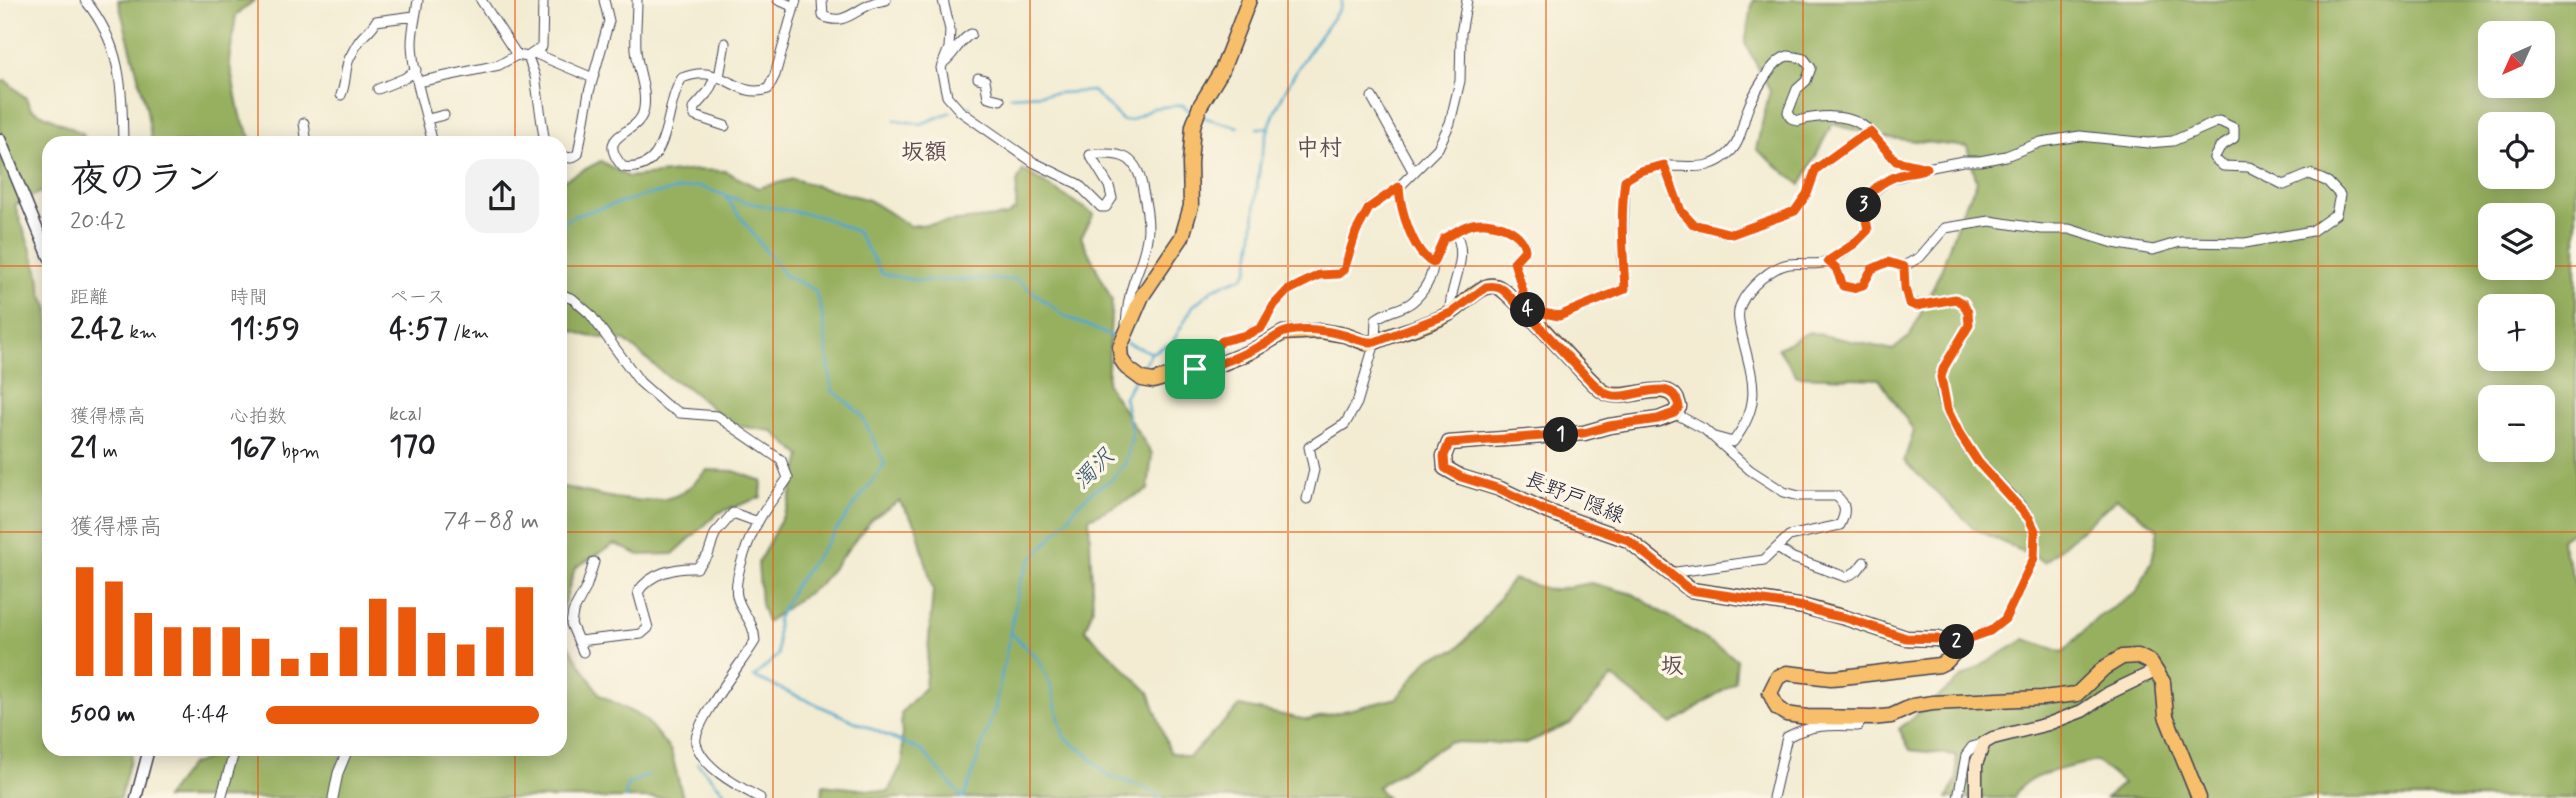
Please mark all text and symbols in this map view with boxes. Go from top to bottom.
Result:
north arrow [2478,21,2555,98]
map controls [2478,21,2555,462]
button: locate [2478,112,2555,189]
district label: 中村 [1296,134,1342,164]
district label: 坂額 [901,138,947,168]
text: 夜のラン [70,156,222,205]
button: share [465,159,539,233]
pin: 3 [1846,188,1882,222]
text: 3 [1859,192,1868,217]
button: layers [2478,203,2555,280]
text: 20:42 [70,207,126,237]
text: 距離 [70,285,108,310]
text: 時間 [230,285,268,310]
text: ペース [389,285,445,310]
pin: 4 [1510,292,1546,328]
button: + [2478,294,2555,371]
text: 4 [1522,297,1533,322]
text: 2.42 [70,310,124,349]
text: 11:59 [230,310,300,349]
text: 4:57 [389,310,448,349]
text: km [124,320,157,345]
text: /km [448,320,489,345]
pin [1165,339,1225,399]
icon: arrive [1176,350,1214,388]
button: − [2478,385,2555,462]
text: kcal [389,402,421,427]
text: 獲得標高 [70,404,146,429]
text: 心拍数 [230,404,287,429]
pin: 1 [1544,418,1578,452]
text: 1 [1556,422,1565,447]
text: 170 [389,427,436,466]
text: 21 [70,429,98,468]
text: 167 [230,429,276,468]
text: m [98,439,118,464]
text: bpm [276,439,320,464]
water label: 濁沢 [1068,442,1122,496]
street label: 長野戸隠線 [1521,465,1629,531]
text: 74–88 m [443,507,539,537]
text: 獲得標高 [70,513,162,543]
pin: 2 [1940,624,1974,660]
text: 2 [1952,629,1961,654]
district label: 坂 [1661,652,1684,682]
text: 500 m [70,700,135,730]
text: 4:44 [182,700,229,730]

